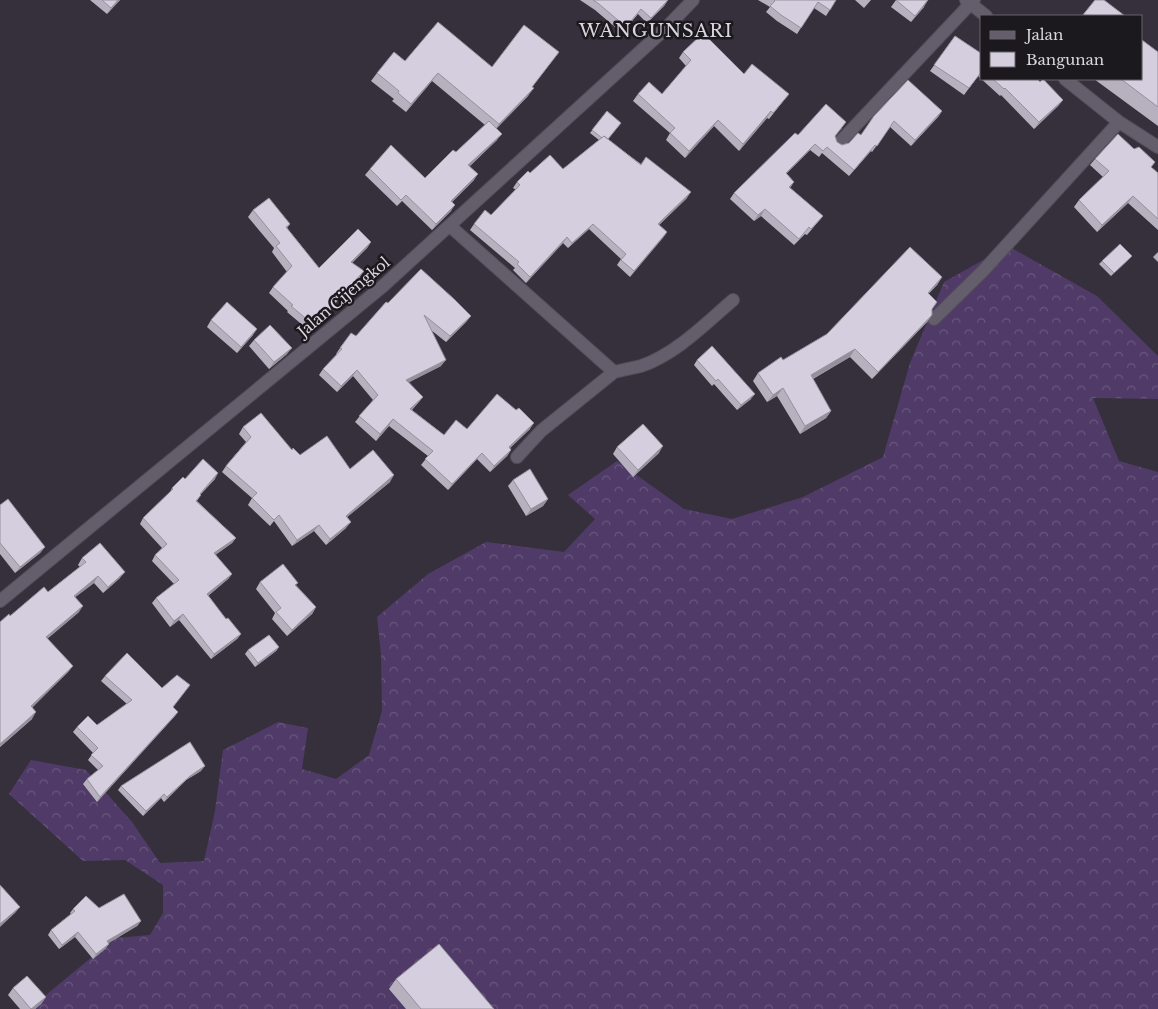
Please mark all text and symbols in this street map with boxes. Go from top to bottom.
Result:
legend [980,15,1143,80]
district label: WANGUNSARI [578,20,733,42]
text: Jalan [1024,25,1063,44]
text: Bangunan [1026,50,1104,69]
street label: Jalan Cijengkol [292,252,394,342]

